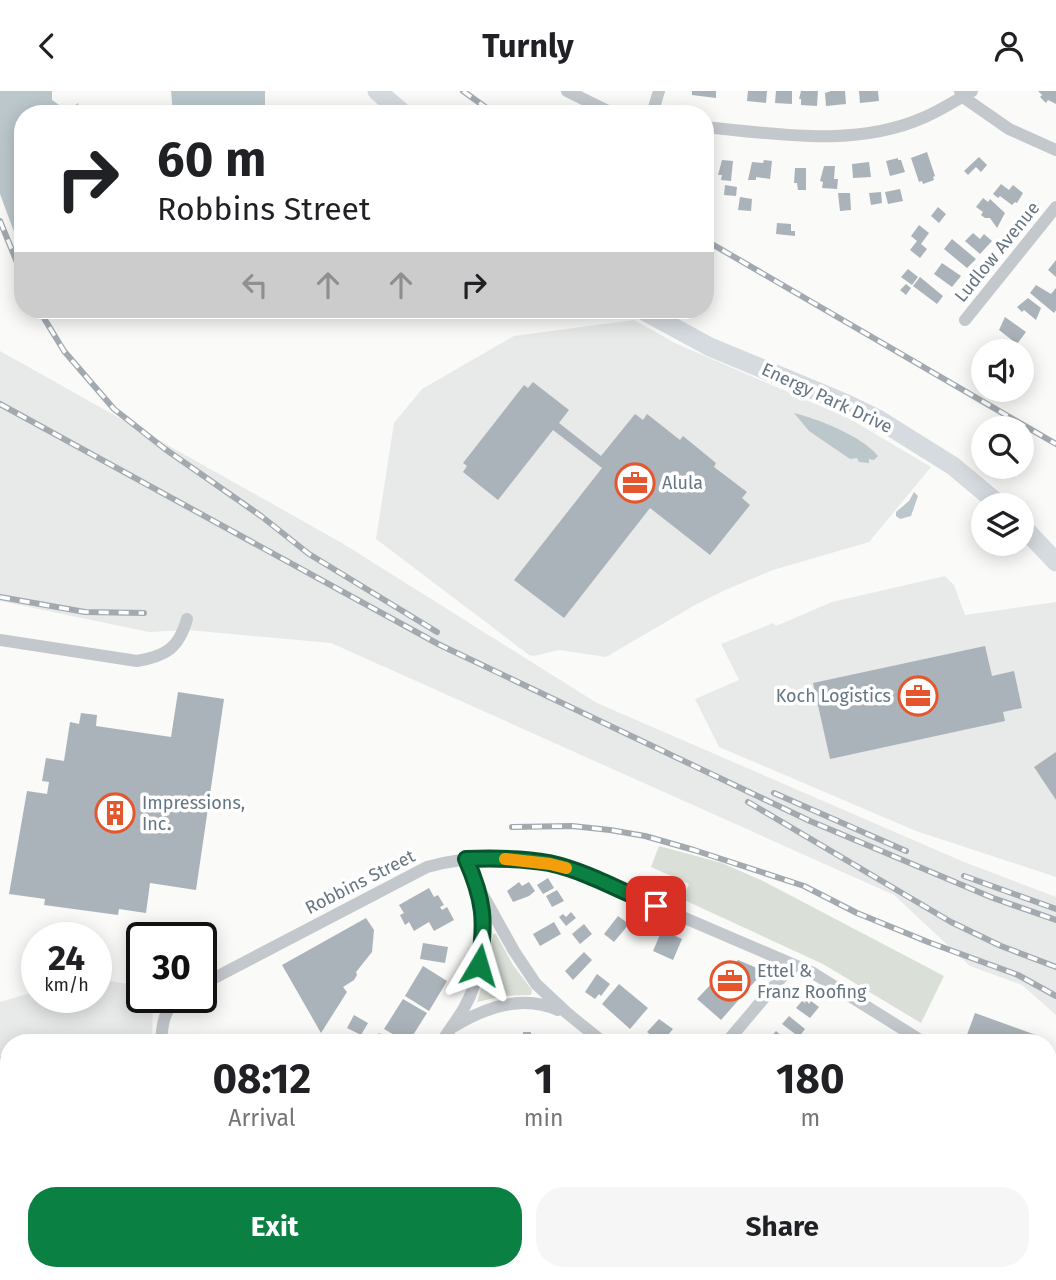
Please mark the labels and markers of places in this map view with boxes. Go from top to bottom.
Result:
office icon: Alula [614,462,656,504]
place label: Alula [662,472,703,494]
office icon: Koch Logistics [897,675,939,717]
place label: Koch Logistics [776,685,891,707]
building icon: Impressions, Inc. [94,792,136,834]
place label: Impressions, Inc. [142,792,245,835]
pin [626,876,686,936]
office icon: Ettel & Franz Roofing [709,960,751,1002]
place label: Ettel & Franz Roofing [757,960,867,1003]

